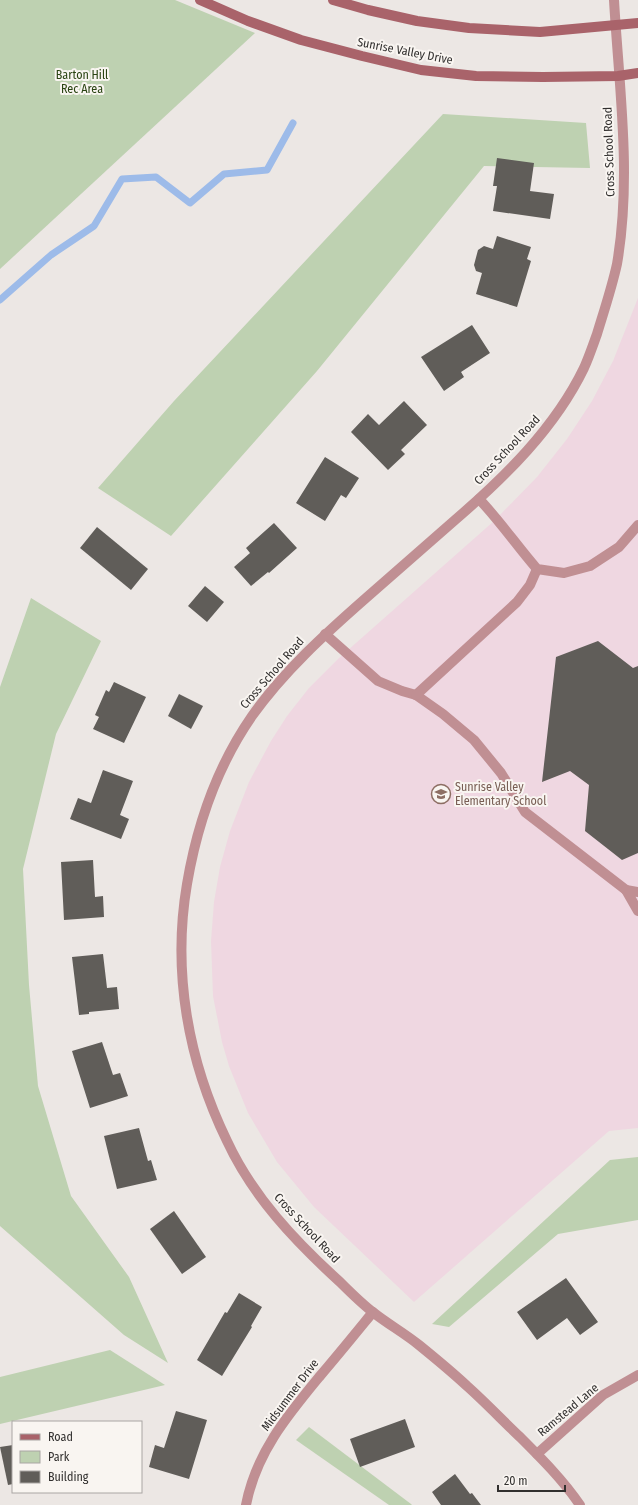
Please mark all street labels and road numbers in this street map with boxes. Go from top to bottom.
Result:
street label: Sunrise Valley Drive [356,35,454,67]
street label: Cross School Road [600,107,618,197]
street label: Cross School Road [471,412,543,488]
street label: Cross School Road [237,634,307,712]
street label: Cross School Road [271,1190,343,1266]
street label: Midsummer Drive [258,1356,322,1434]
street label: Ramstead Lane [535,1381,601,1439]

